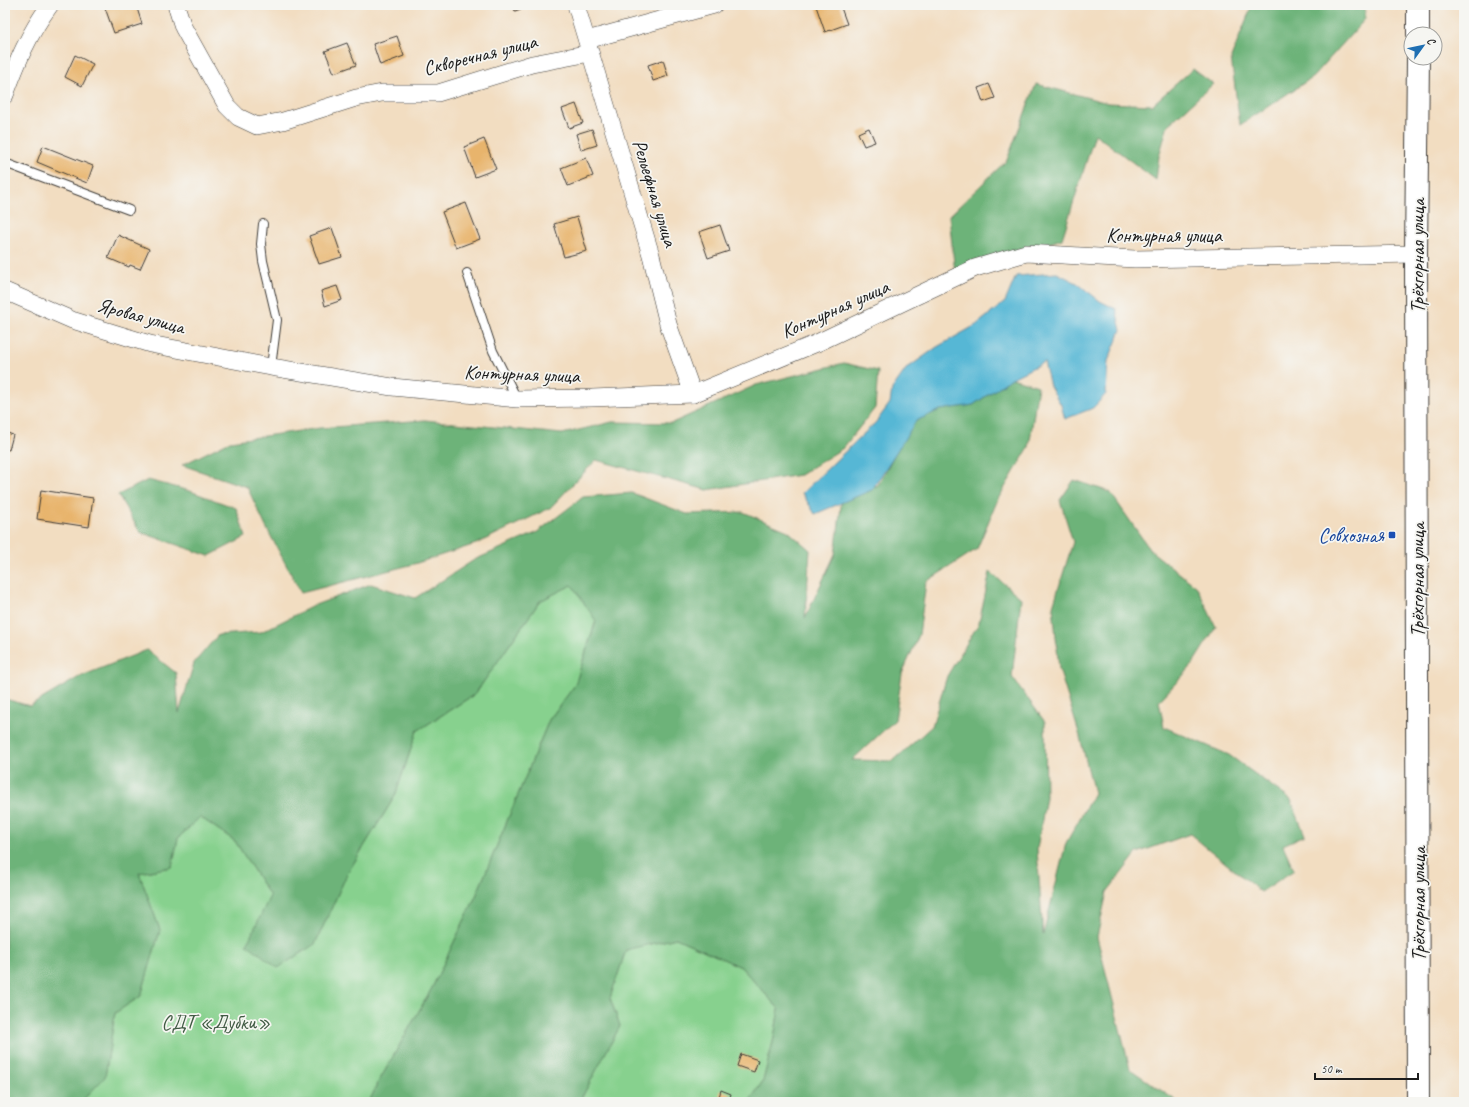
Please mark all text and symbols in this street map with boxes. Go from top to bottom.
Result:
north arrow [1403,26,1443,66]
street label: Скворечная улица [421,29,541,81]
text: С [1424,34,1440,48]
street label: Рельефная улица [627,136,684,251]
street label: Трёхгорная улица [1405,197,1430,313]
street label: Контурная улица [1106,223,1223,248]
street label: Контурная улица [777,274,894,344]
street label: Яровая улица [95,292,189,340]
street label: Контурная улица [464,359,581,389]
street label: Трёхгорная улица [1405,521,1430,637]
place label: Совхозная [1318,523,1385,548]
marker: Совхозная [1387,530,1397,540]
street label: Трёхгорная улица [1406,845,1431,961]
park label: СДТ «Дубки» [162,1010,270,1035]
scale bar [1315,1055,1418,1081]
text: 50 m [1321,1061,1343,1077]

